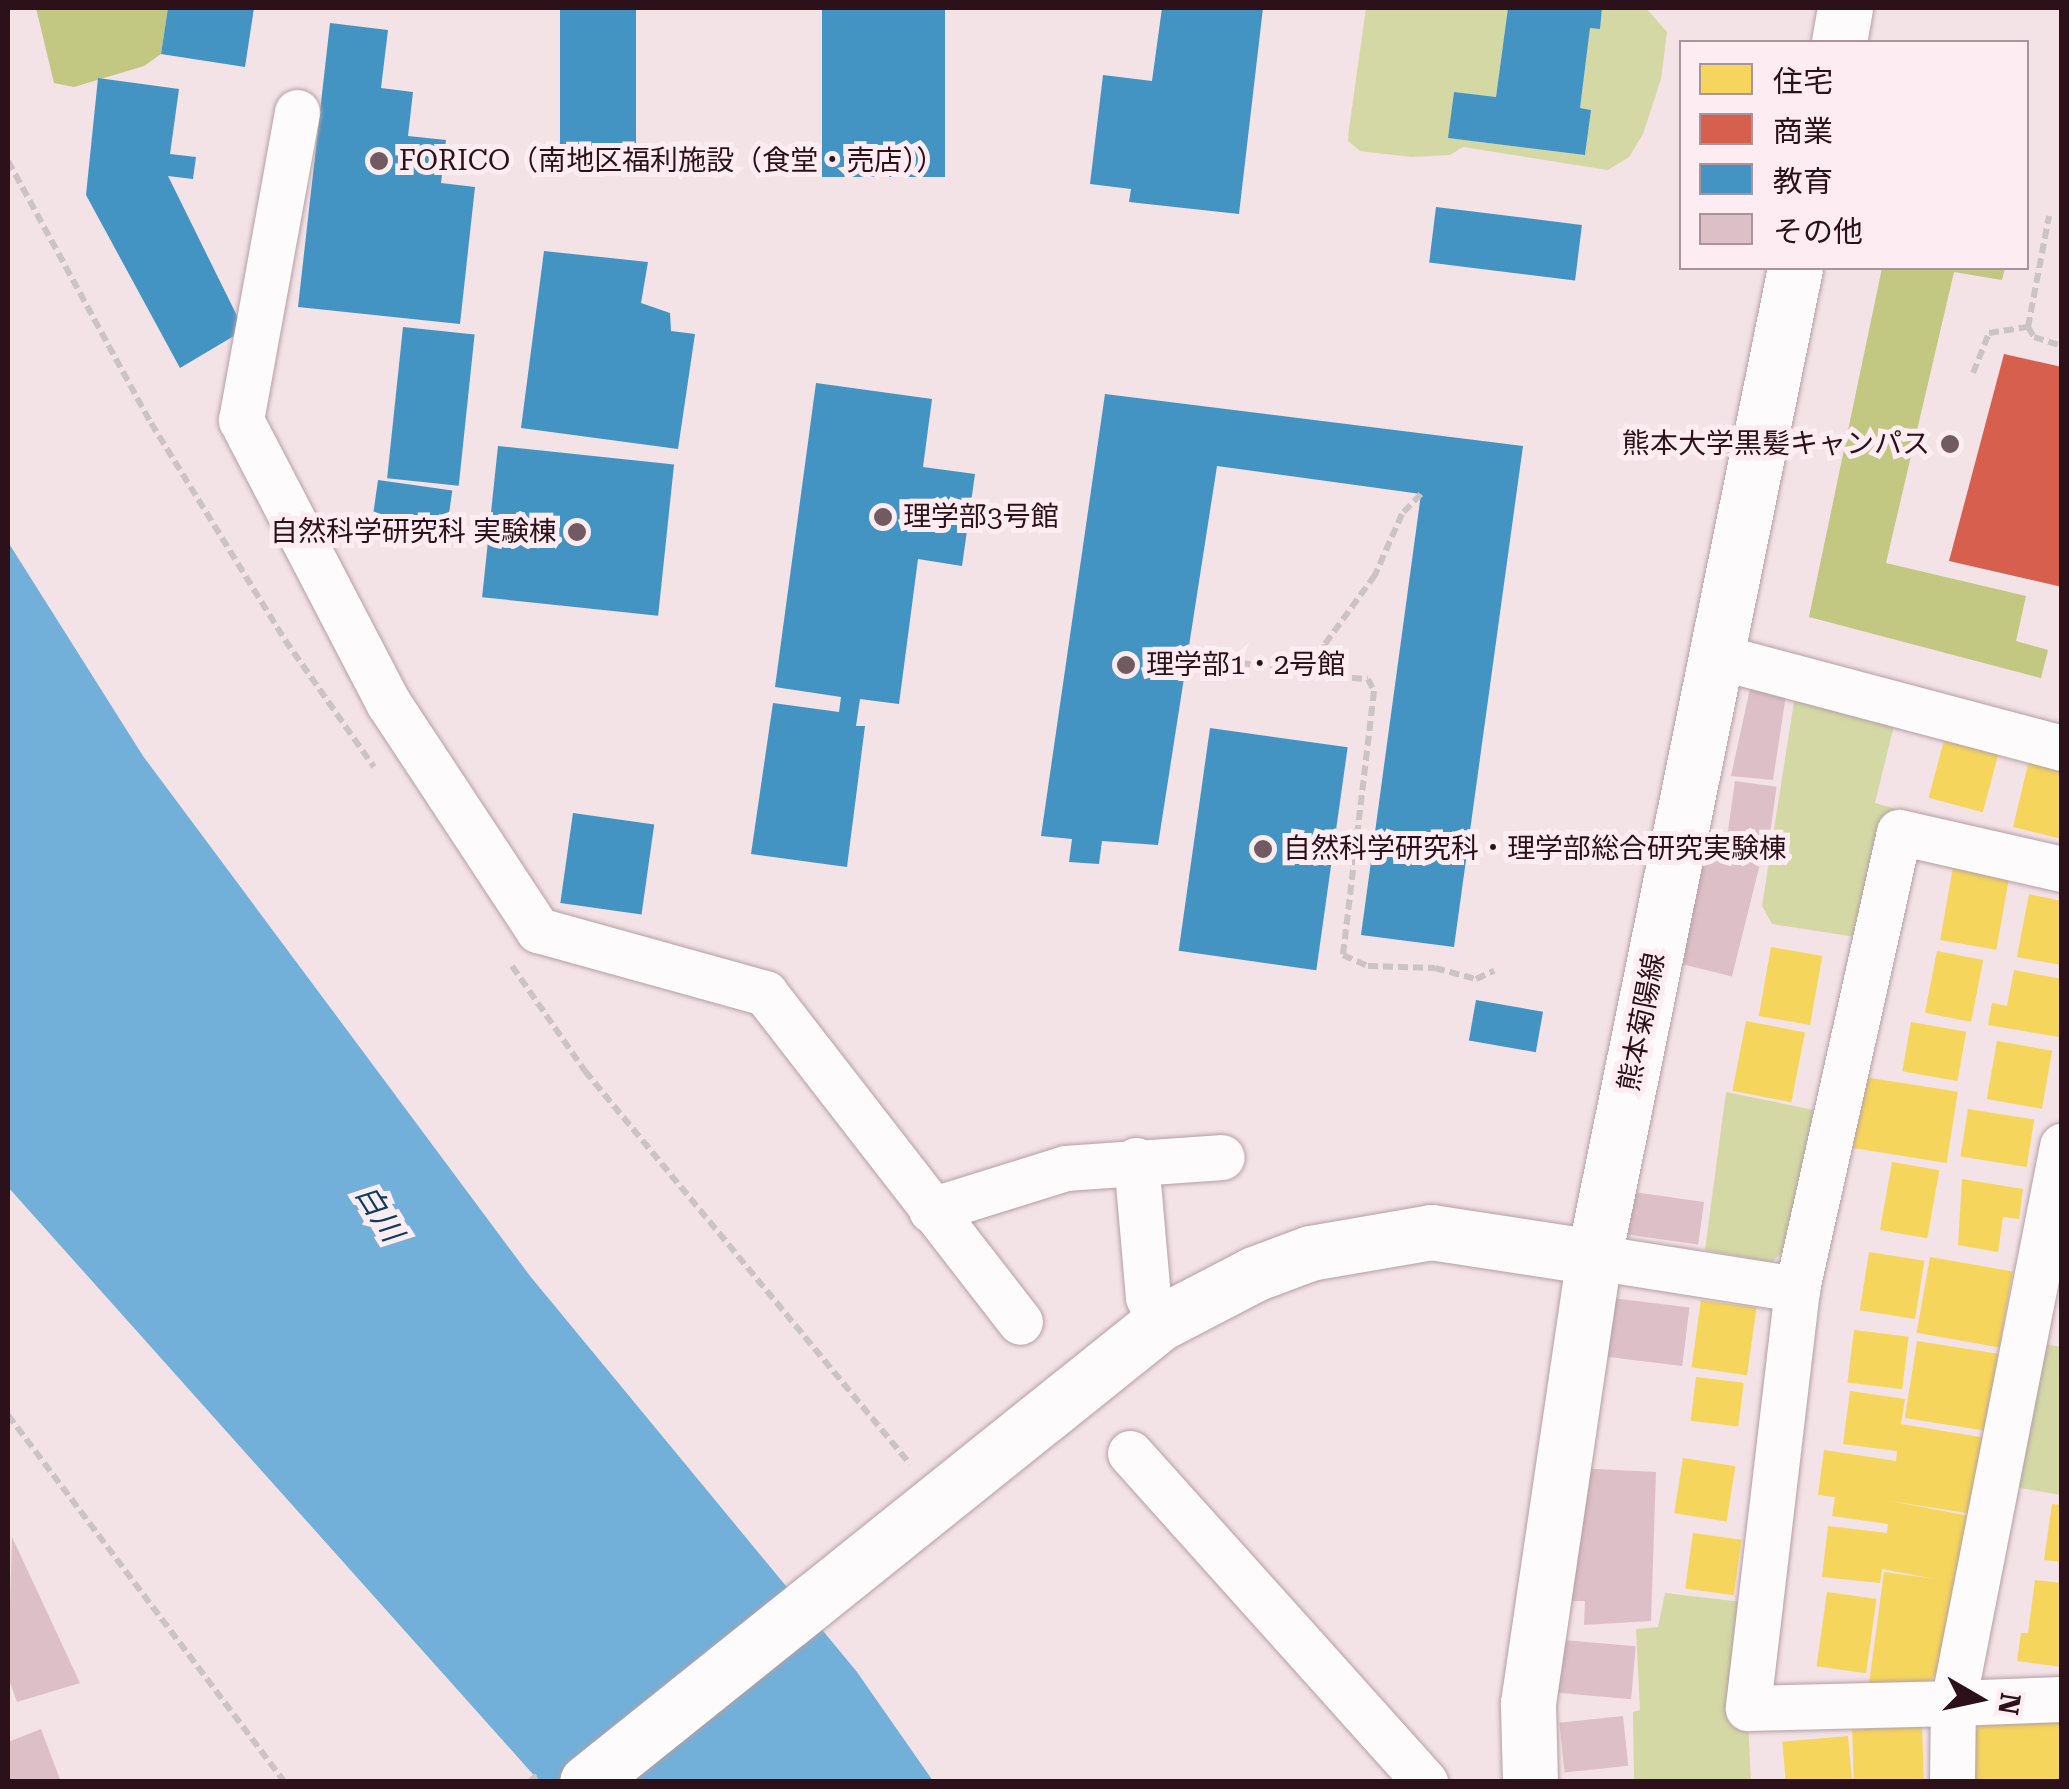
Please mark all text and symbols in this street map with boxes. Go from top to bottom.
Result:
legend [1679,40,2029,270]
text: 住宅 [1773,64,1833,99]
text: 商業 [1773,114,1833,149]
place label: FORICO（南地区福利施設（食堂・売店）） [399,144,944,178]
marker: FORICO（南地区福利施設（食堂・売店）） [368,150,390,172]
text: 教育 [1773,164,1833,199]
text: その他 [1773,214,1863,249]
place label: 熊本大学黒髪キャンパス [1622,427,1930,461]
marker: 熊本大学黒髪キャンパス [1939,433,1961,455]
place label: 理学部3号館 [903,500,1059,534]
marker: 理学部3号館 [872,506,894,528]
place label: 自然科学研究科 実験棟 [270,515,557,549]
marker: 自然科学研究科 実験棟 [566,521,588,543]
place label: 理学部1・2号館 [1146,648,1345,682]
marker: 理学部1・2号館 [1115,654,1137,676]
place label: 自然科学研究科・理学部総合研究実験棟 [1283,832,1787,866]
marker: 自然科学研究科・理学部総合研究実験棟 [1252,838,1274,860]
street label: 熊本菊陽線 [1612,950,1672,1094]
water label: 白川 [348,1178,410,1248]
north arrow [1929,1649,2029,1749]
text: N [1991,1691,2027,1717]

